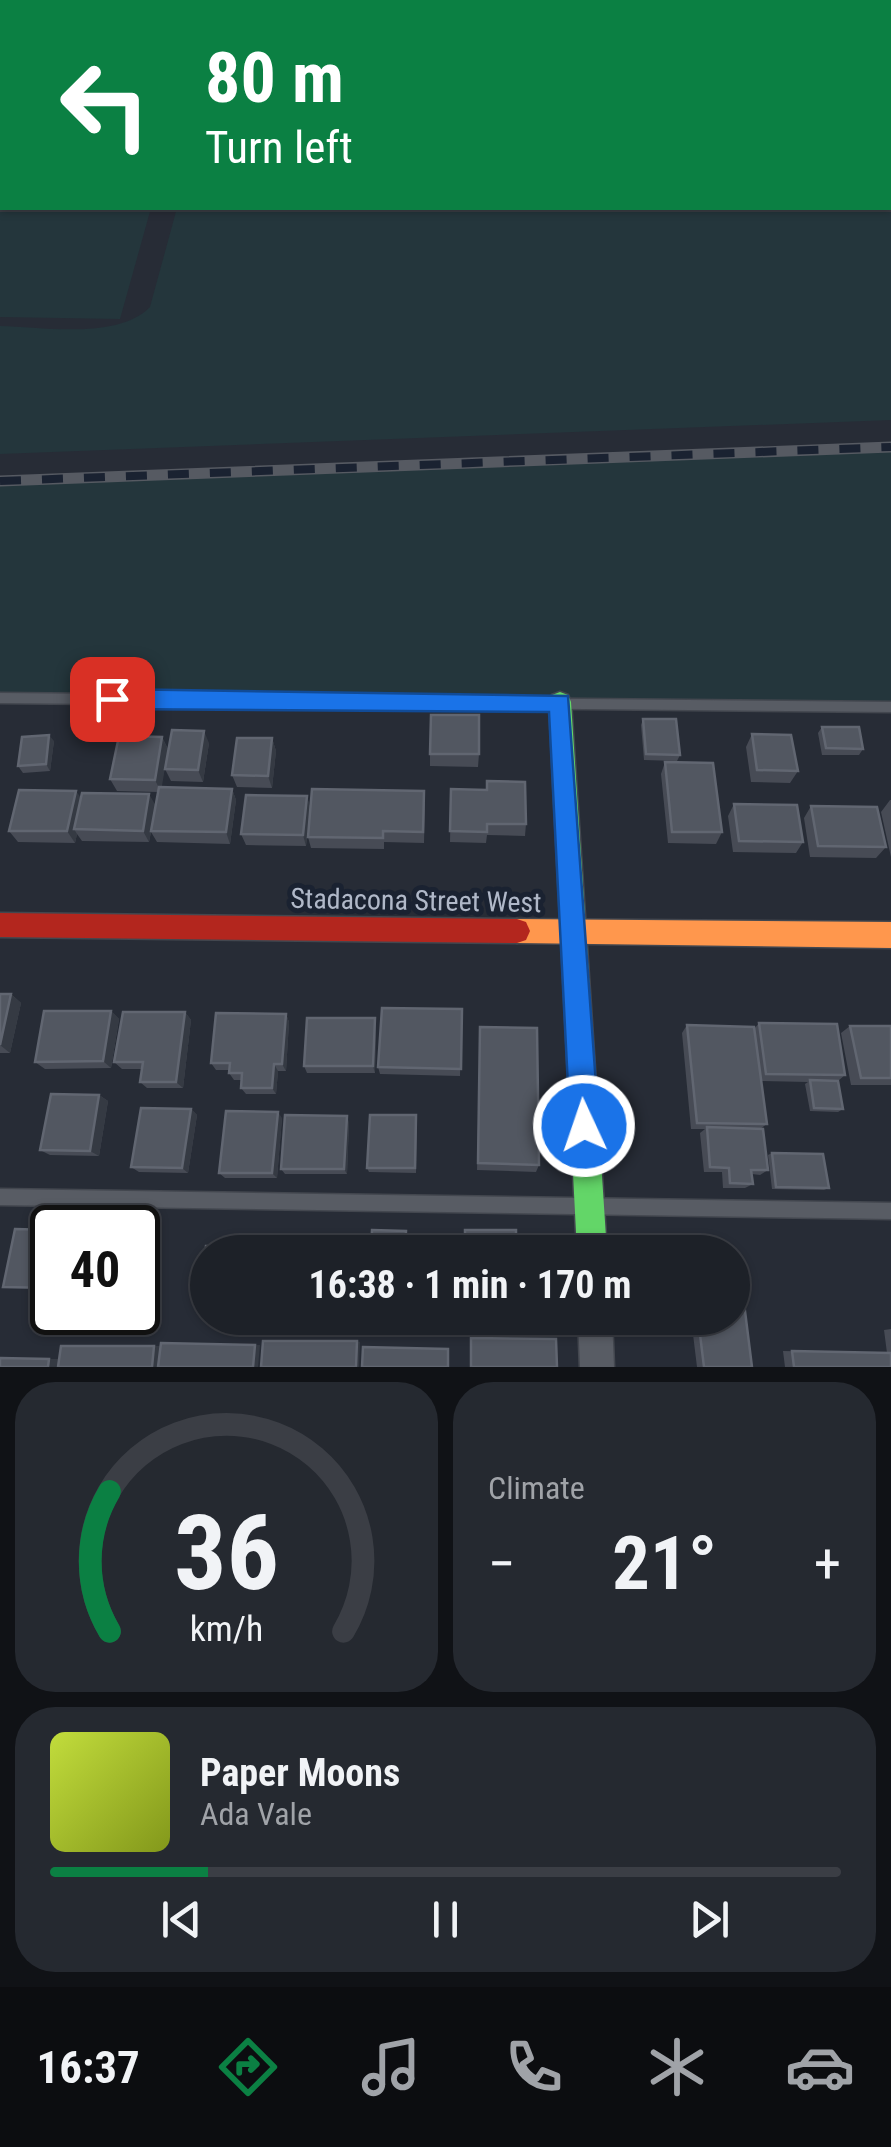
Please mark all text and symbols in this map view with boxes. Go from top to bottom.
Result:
text: 80 m [205,37,344,119]
icon: left [40,40,170,170]
text: Turn left [205,121,353,174]
pin [70,657,155,742]
icon: arrive [85,672,140,727]
street label: Stadacona Street West [290,882,542,919]
position arrow [532,1074,636,1178]
speed limit sign: 40 [30,1205,160,1335]
text: 16:38 · 1 min · 170 m [309,1263,631,1307]
text: Climate [488,1469,585,1507]
text: 36 [174,1493,279,1614]
text: 21° [612,1519,717,1607]
text: − [488,1532,516,1596]
text: + [814,1532,841,1596]
text: km/h [190,1608,263,1650]
text: Paper Moons [200,1751,400,1795]
text: Ada Vale [200,1795,312,1833]
icon: previous [154,1892,209,1947]
icon: pause [418,1892,473,1947]
icon: next [682,1892,737,1947]
icon: directions [213,2032,283,2102]
icon: music [356,2032,426,2102]
icon: phone [499,2032,569,2102]
icon: climate [642,2032,712,2102]
icon: car [785,2032,855,2102]
text: 16:37 [36,2041,140,2094]

